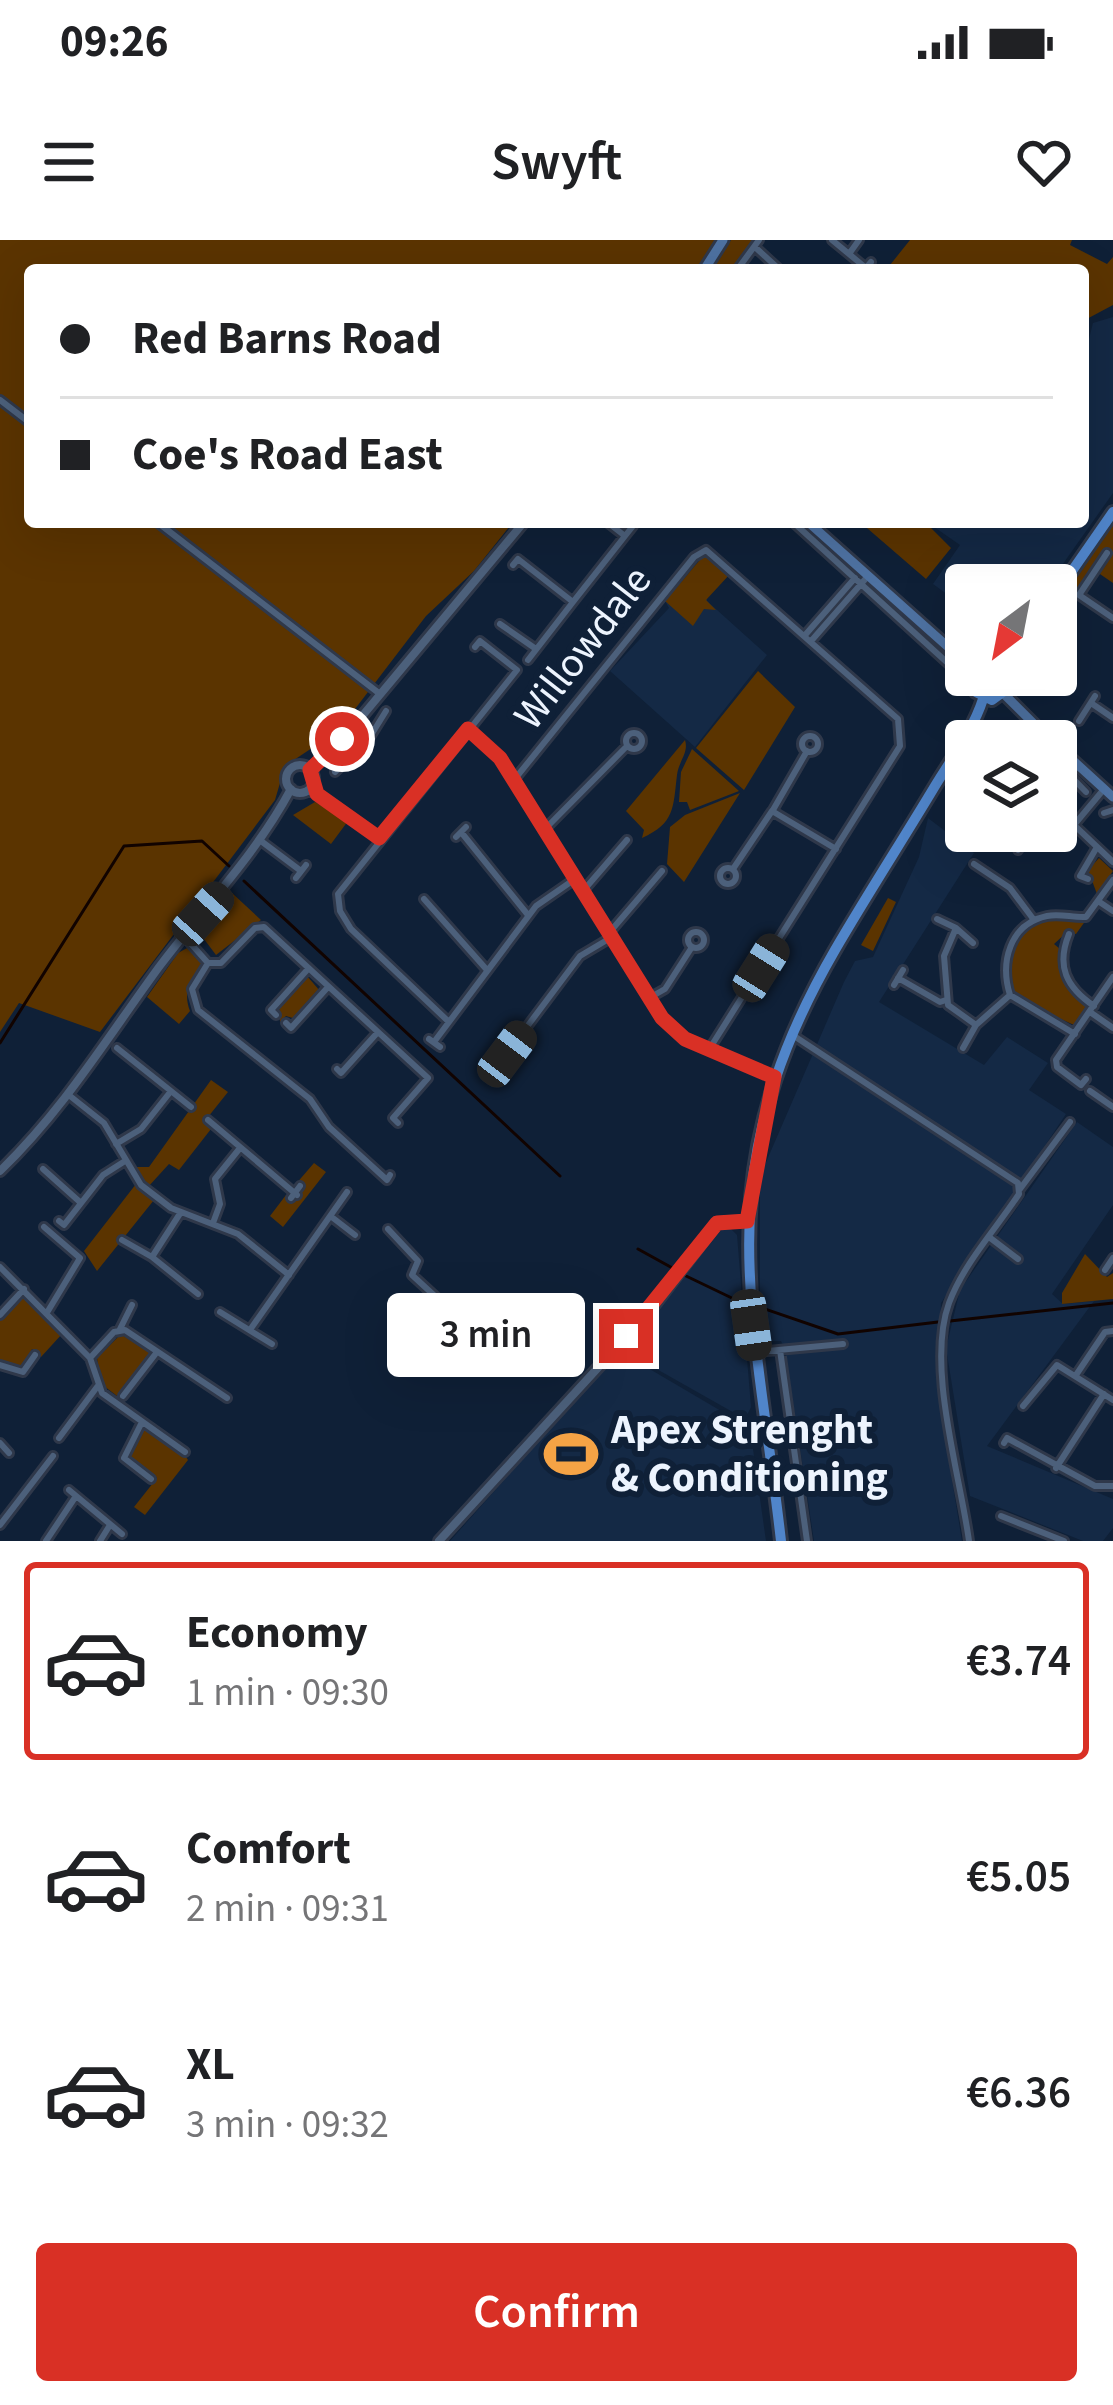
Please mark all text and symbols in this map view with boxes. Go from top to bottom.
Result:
text: 09:26 [60,10,169,74]
text: Swyft [491,124,622,201]
icon: menu [36,129,102,195]
icon: heart [1011,129,1077,195]
text: Red Barns Road [132,307,442,371]
text: Coe's Road East [132,423,443,487]
street label: Willowdale [500,553,666,743]
north arrow [945,564,1077,696]
map controls [945,564,1077,852]
route start [315,712,369,766]
button: layers [945,720,1077,852]
car [166,875,240,953]
car [727,928,795,1008]
car [471,1014,543,1094]
car [728,1287,774,1363]
callout: 3 min [386,1294,584,1378]
text: 3 min [440,1307,532,1363]
route end [599,1309,653,1363]
place label: Apex Strenght & Conditioning [610,1400,888,1508]
sports icon: Apex Strenght & Conditioning [542,1425,600,1483]
text: Economy [186,1601,368,1665]
icon: car [42,1607,150,1715]
text: €3.74 [966,1629,1071,1693]
text: 1 min · 09:30 [186,1665,389,1721]
text: Comfort [186,1817,351,1881]
icon: car [42,1823,150,1931]
text: €5.05 [966,1845,1071,1909]
text: 2 min · 09:31 [186,1881,389,1937]
text: XL [186,2033,235,2097]
icon: car [42,2039,150,2147]
text: €6.36 [966,2061,1071,2125]
text: 3 min · 09:32 [186,2097,389,2153]
button: Confirm [36,2243,1077,2381]

